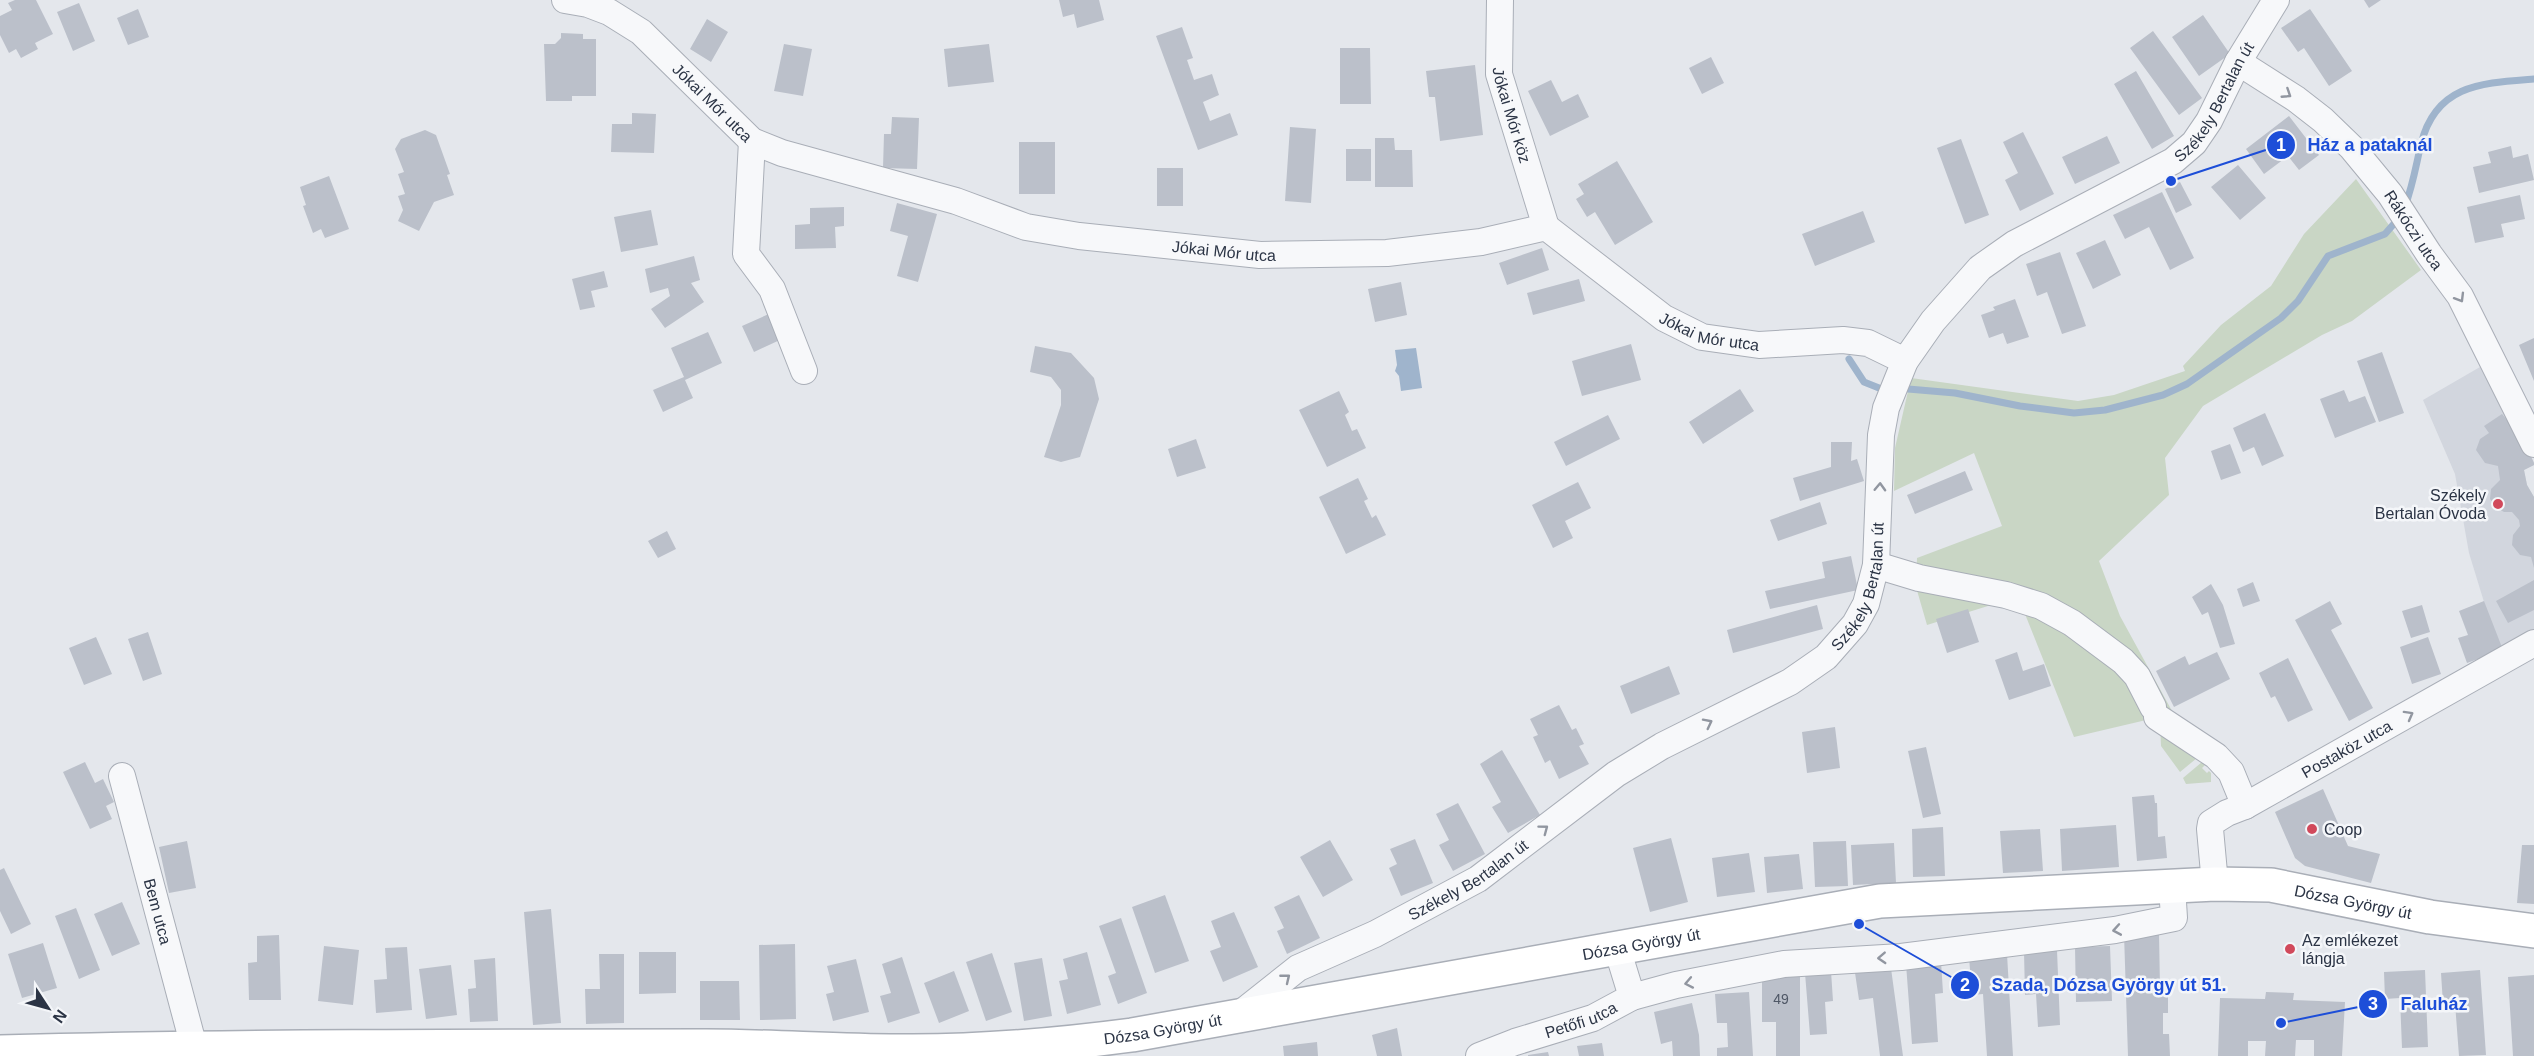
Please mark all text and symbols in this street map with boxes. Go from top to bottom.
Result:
street label: Székely Bertalan út [2170,38,2257,165]
street label: Jókai Mór utca [670,60,756,145]
street label: Jókai Mór köz [1490,68,1534,165]
one-way arrow [2281,86,2291,98]
callout: Ház a pataknál [2266,127,2445,163]
text: 1 [2276,135,2286,155]
text: Ház a pataknál [2307,135,2433,155]
street label: Rákóczi utca [2381,187,2446,273]
street label: Jókai Mór utca [1171,237,1276,264]
one-way arrow [2453,292,2465,302]
street label: Jókai Mór utca [1657,309,1761,353]
one-way arrow [1874,483,1887,492]
place label: Székely Bertalan Óvoda [2375,487,2486,522]
marker: Székely Bertalan Óvoda [2491,497,2505,511]
street label: Székely Bertalan út [1827,521,1886,654]
one-way arrow [2403,711,2414,722]
street label: Postaköz utca [2299,717,2395,781]
one-way arrow [1701,719,1712,731]
place label: Coop [2324,821,2362,838]
marker: Coop [2305,822,2319,836]
one-way arrow [1538,825,1549,836]
street label: Székely Bertalan út [1405,836,1531,923]
street label: Bem utca [141,876,175,946]
street label: Dózsa György út [2293,881,2414,922]
one-way arrow [2112,923,2122,935]
street label: Dózsa György út [1581,925,1702,963]
place label: Az emlékezet lángja [2302,932,2399,967]
marker: Az emlékezet lángja [2283,942,2297,956]
one-way arrow [1877,952,1886,965]
callout: Szada, Dózsa György út 51. [1950,967,2239,1003]
one-way arrow [1279,974,1290,985]
text: 2 [1960,975,1970,995]
text: Szada, Dózsa György út 51. [1991,975,2227,995]
one-way arrow [1684,976,1694,989]
north arrow [18,978,78,1038]
callout: Faluház [2358,986,2479,1022]
house number: 49 [1773,991,1789,1007]
text: 3 [2368,994,2378,1014]
text: Faluház [2400,994,2468,1014]
street label: Petőfi utca [1543,998,1620,1041]
text: N [49,1007,70,1026]
street label: Dózsa György út [1103,1011,1223,1047]

